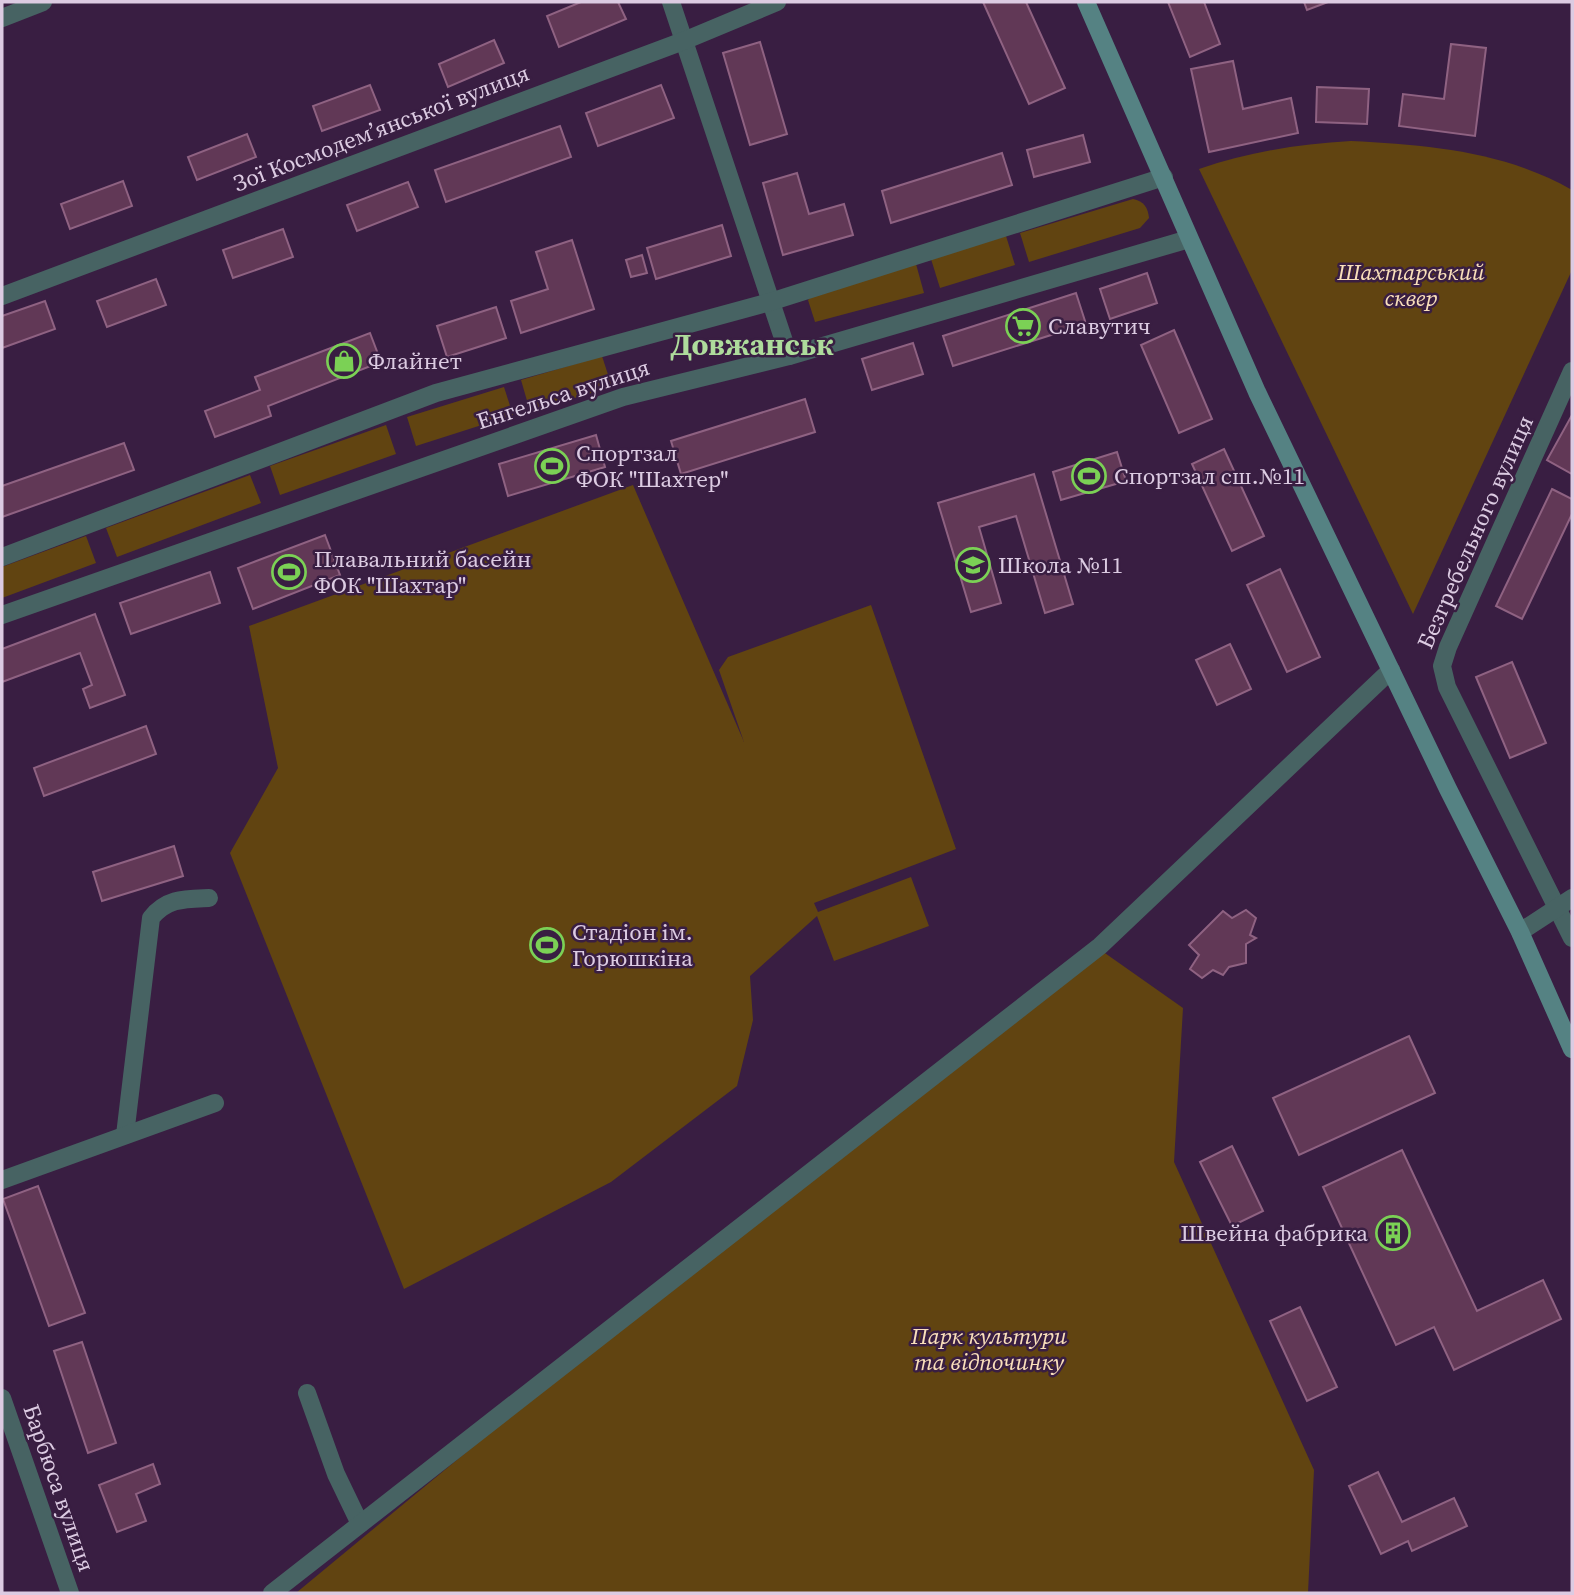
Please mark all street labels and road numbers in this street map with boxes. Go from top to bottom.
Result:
street label: Зої Космодем’янської вулиця [228,57,534,199]
street label: Енгельса вулиця [472,351,654,437]
street label: Безгребельного вулиця [1409,410,1541,654]
street label: Барбюса вулиця [15,1400,103,1576]

